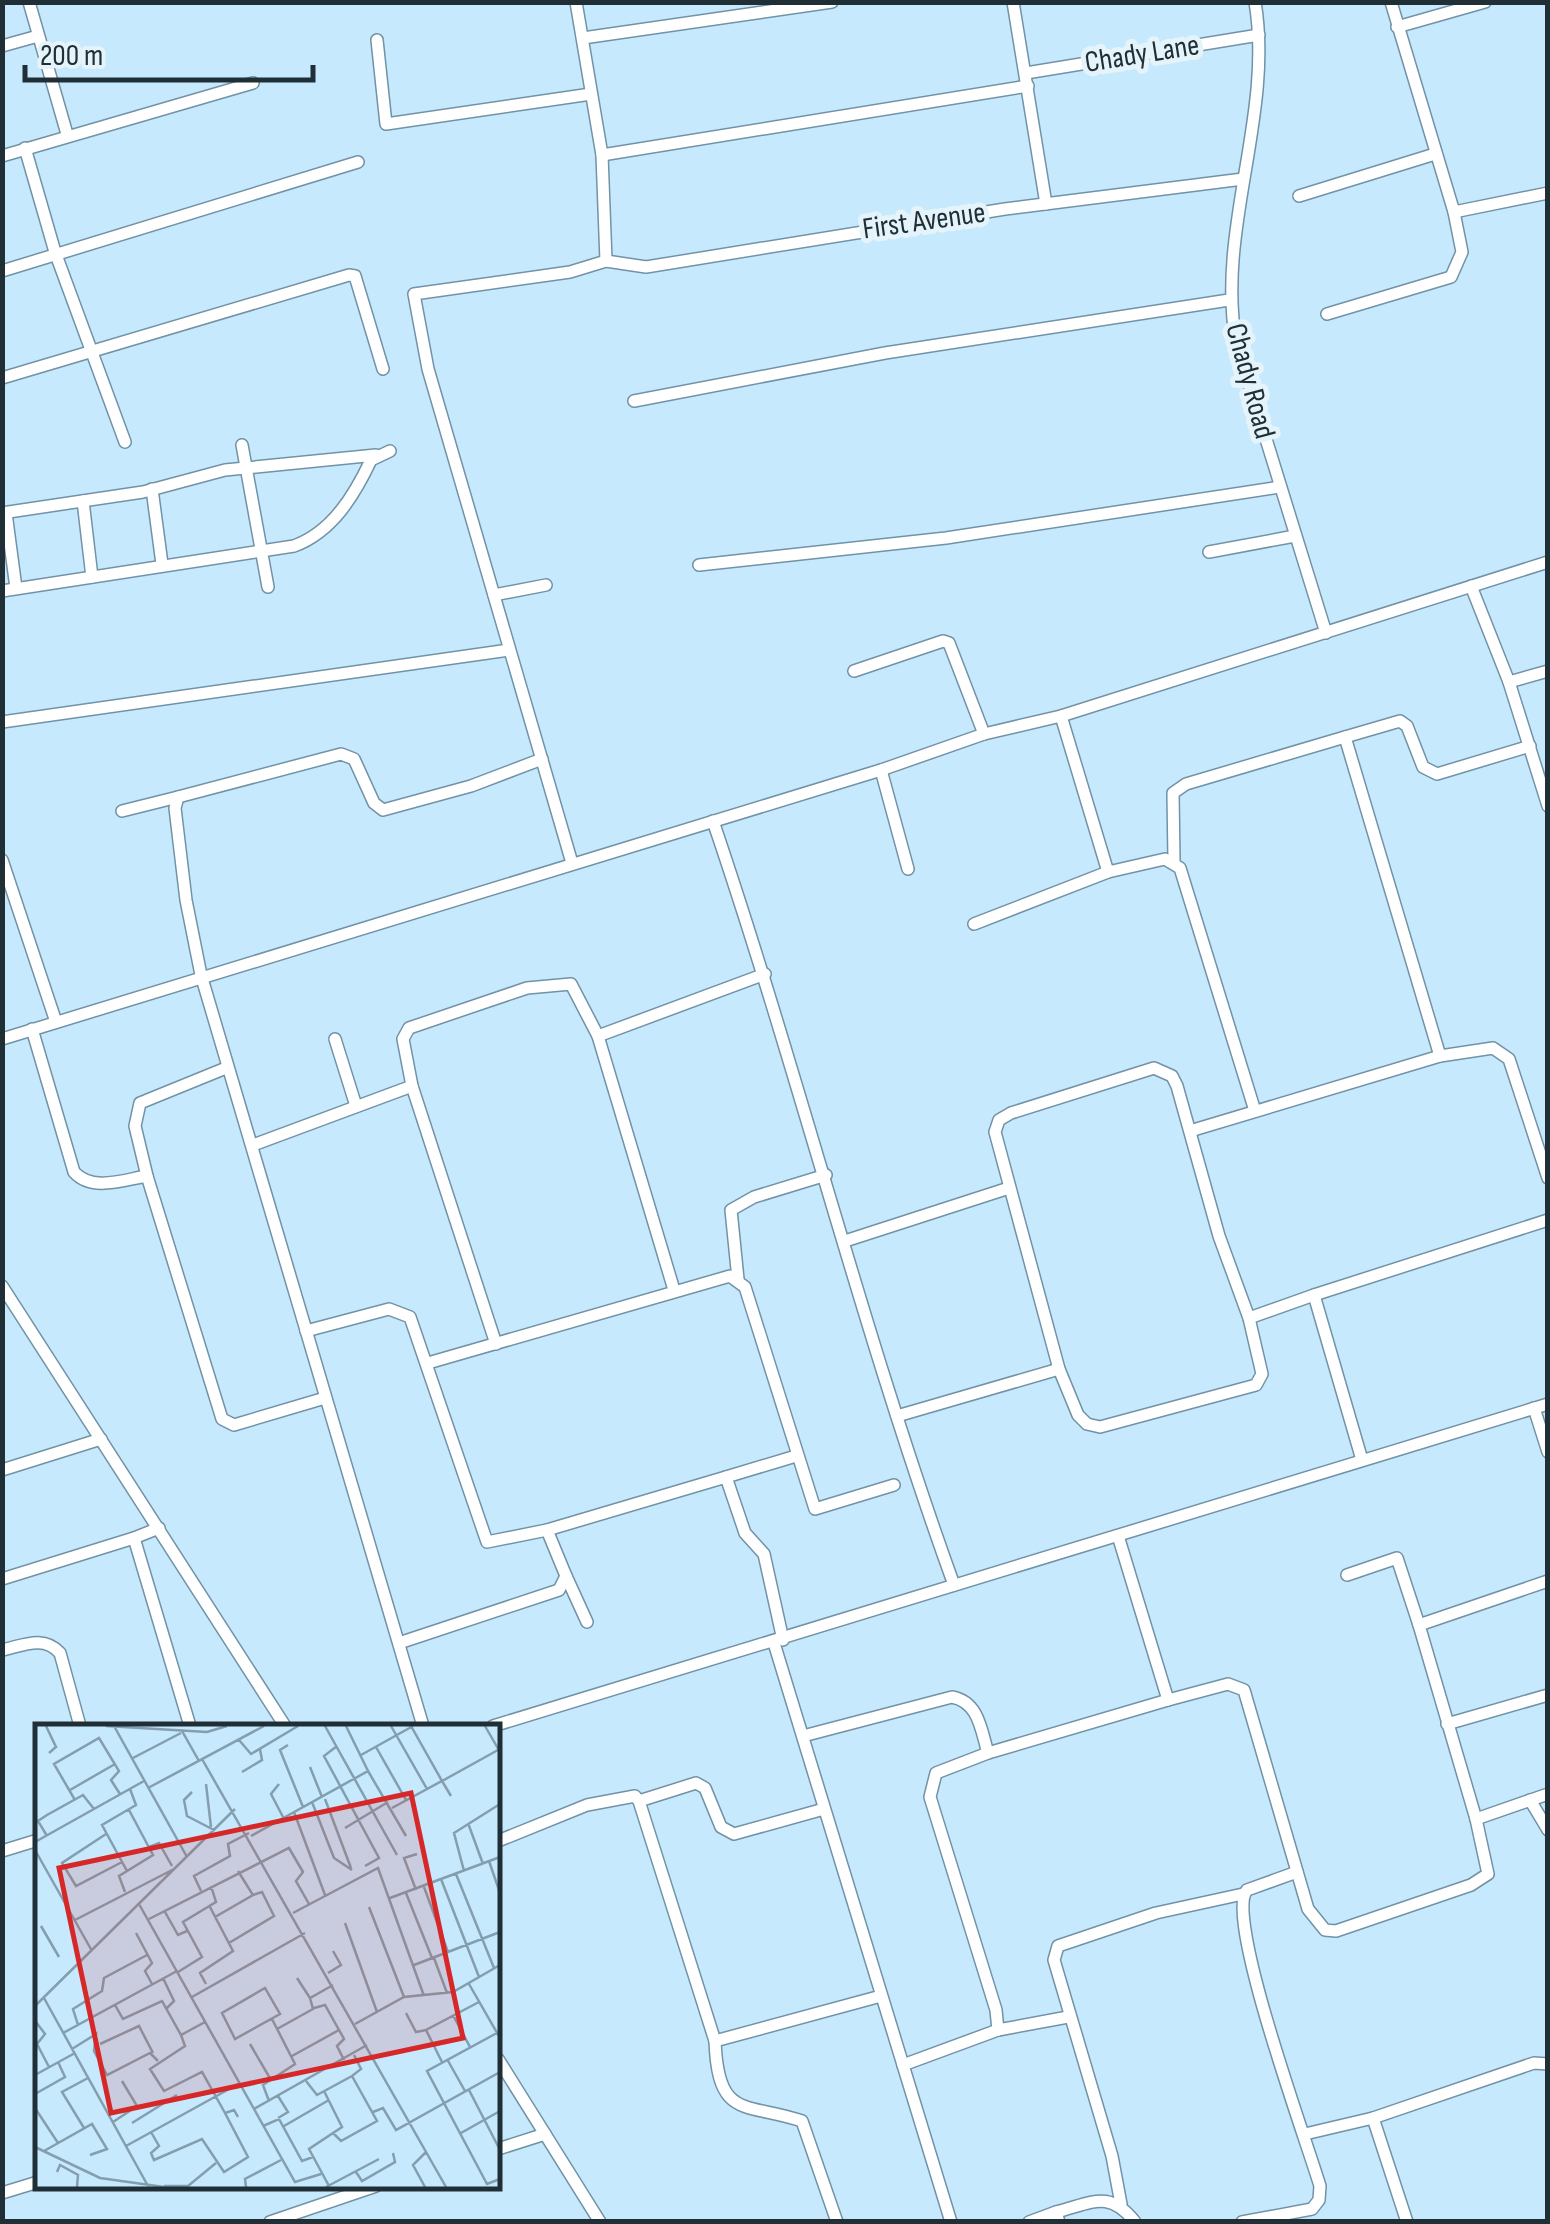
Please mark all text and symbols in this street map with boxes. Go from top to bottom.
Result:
scale bar [25,20,312,82]
street label: Chady Lane [1082,27,1202,81]
text: 200 m [40,38,103,74]
street label: First Avenue [860,195,988,247]
street label: Chady Road [1217,319,1283,443]
inset map [35,1724,500,2189]

